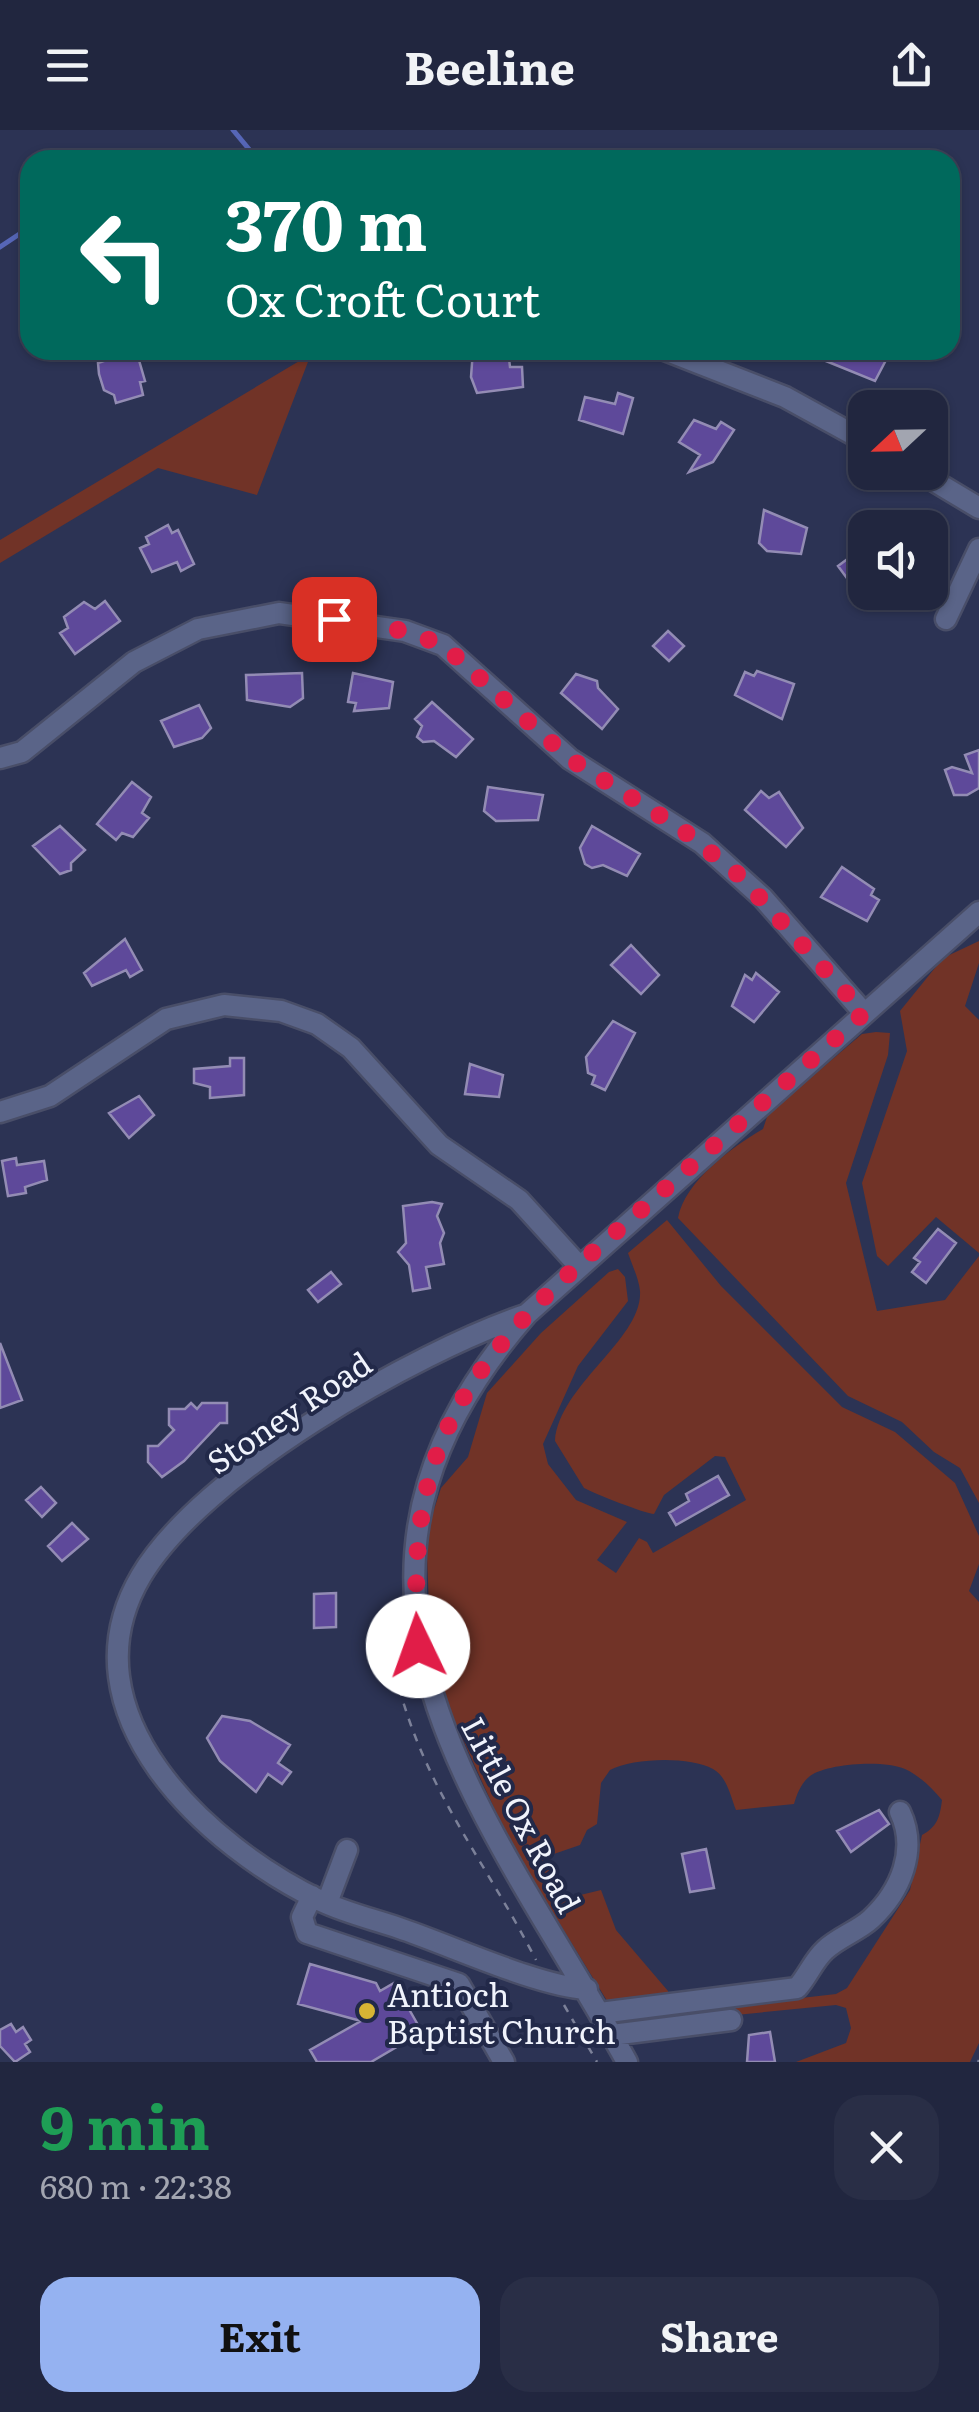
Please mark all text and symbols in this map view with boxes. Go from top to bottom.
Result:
text: Beeline [404,32,575,99]
icon: menu [40,38,95,93]
icon: share [884,38,939,93]
text: 370 m [225,169,428,273]
icon: left [60,190,190,320]
text: Ox Croft Court [225,264,540,331]
north arrow [848,390,948,490]
map controls [848,390,948,610]
button: sound [848,510,948,610]
pin [292,577,377,662]
icon: arrive [307,592,362,647]
street label: Stoney Road [196,1338,380,1484]
position arrow [366,1594,470,1698]
street label: Little Ox Road [451,1707,595,1921]
place label: Antioch Baptist Church [387,1969,616,2054]
marker: Antioch Baptist Church [356,2000,378,2022]
text: 9 min [40,2079,210,2168]
button: close [834,2095,939,2200]
text: 680 m · 22:38 [40,2161,232,2209]
button: Exit [40,2277,480,2392]
button: Share [500,2277,939,2392]

